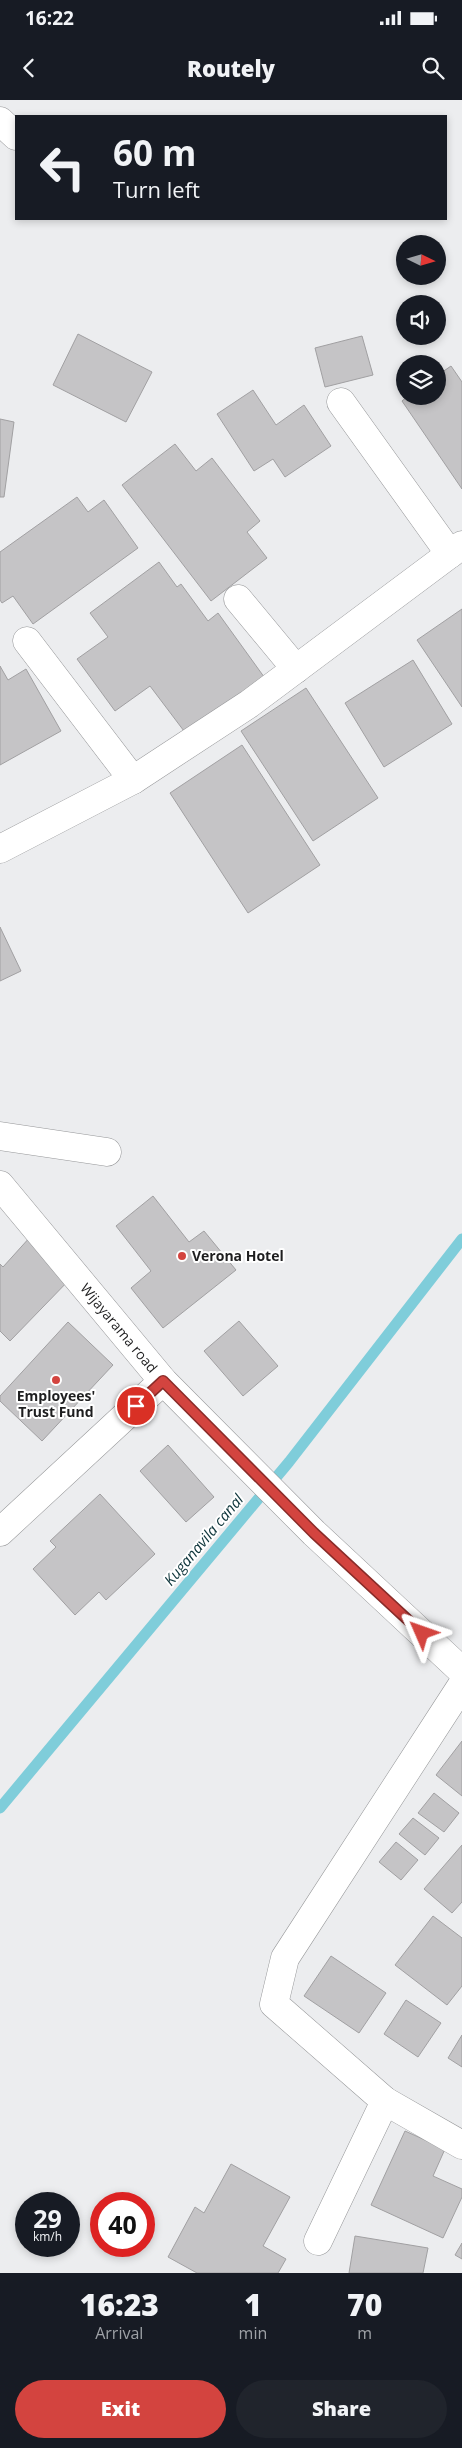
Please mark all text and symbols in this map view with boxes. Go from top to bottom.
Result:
text: 16:22 [25,5,74,31]
text: Routely [187,53,275,83]
icon: back [15,54,43,82]
icon: search [419,54,447,82]
text: 60 m [113,129,196,176]
icon: left [30,135,95,200]
text: Turn left [113,174,200,204]
north arrow [396,235,446,285]
map controls [396,235,446,405]
button: sound [396,295,446,345]
button: layers [396,355,446,405]
place label: Verona Hotel [192,1246,284,1265]
marker: Verona Hotel [176,1250,188,1262]
street label: Wijayarama road [77,1279,162,1376]
marker: Employees' Trust Fund [50,1374,62,1386]
pin [115,1385,157,1427]
place label: Employees' Trust Fund [17,1386,95,1421]
icon: arrive [122,1392,150,1420]
water label: Kuganavila canal [159,1489,248,1589]
position arrow [395,1606,447,1658]
speed limit sign: 40 [90,2192,155,2257]
text: 29 [33,2201,62,2235]
text: km/h [33,2228,62,2245]
text: 16:23 [80,2284,159,2325]
text: 1 [244,2284,262,2325]
text: 70 [347,2284,382,2325]
text: Arrival [95,2322,143,2344]
text: min [239,2322,267,2344]
text: m [357,2322,372,2344]
button: Exit [15,2380,226,2438]
button: Share [236,2380,447,2438]

